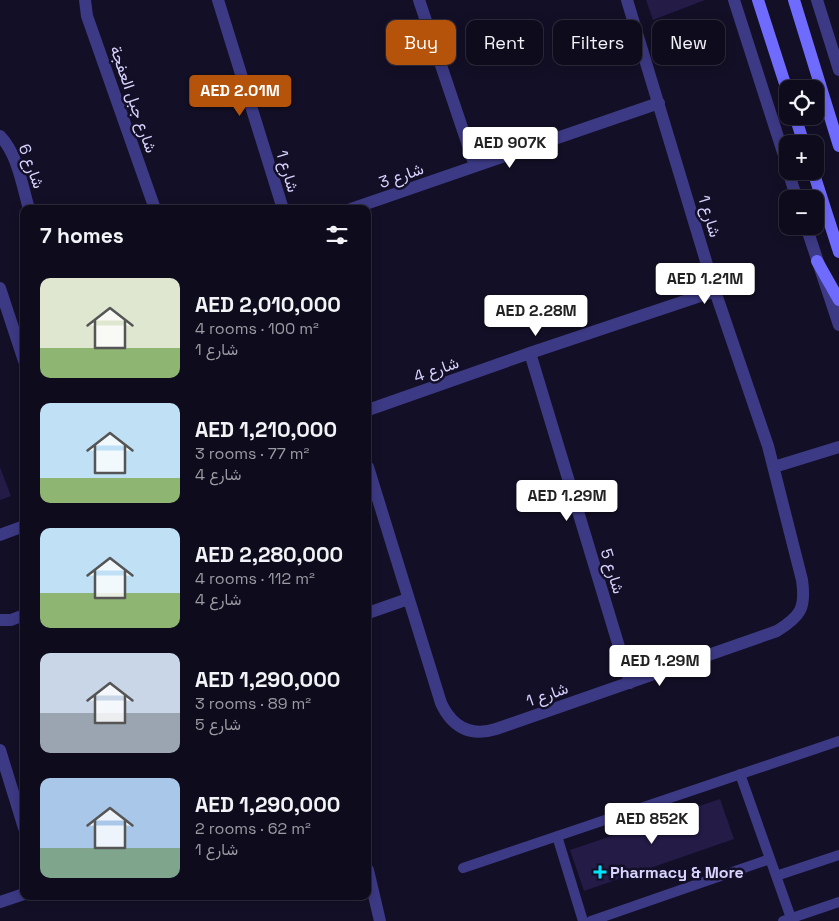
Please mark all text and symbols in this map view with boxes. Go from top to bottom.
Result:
chip: Buy [386,20,456,65]
chip: Rent [466,20,543,65]
chip: Filters [553,20,642,65]
chip: New [652,20,725,65]
street label: شارع جبل العفجة [104,43,162,156]
pin: AED 2.01M [183,74,297,117]
text: AED 2.01M [200,80,280,101]
map controls [779,80,824,235]
button: locate [779,80,824,125]
pin: AED 907K [458,126,562,169]
text: AED 907K [474,132,546,153]
button: + [779,135,824,180]
street label: شارع 6 [13,141,49,192]
street label: شارع 1 [270,148,304,195]
street label: شارع 3 [376,158,427,194]
button: − [779,190,824,235]
street label: شارع 1 [692,193,726,240]
icon: filters [323,221,351,249]
text: 7 homes [40,222,124,249]
pin: AED 1.21M [648,262,762,305]
text: AED 1.21M [667,268,743,289]
text: AED 2,010,000 [195,291,341,318]
pin: AED 2.28M [479,294,593,337]
icon: home [80,298,140,358]
text: AED 2.28M [495,300,577,321]
text: 4 rooms · 100 m² [195,318,319,339]
text: شارع 1 [195,339,238,360]
street label: شارع 4 [411,352,462,388]
text: AED 1,210,000 [195,416,337,443]
icon: home [80,423,140,483]
text: 3 rooms · 77 m² [195,443,309,464]
text: شارع 4 [195,464,241,485]
pin: AED 1.29M [510,480,624,522]
text: AED 1.29M [527,485,607,506]
text: AED 2,280,000 [195,541,343,568]
street label: شارع 5 [595,546,629,596]
icon: home [80,548,140,608]
text: 4 rooms · 112 m² [195,568,315,589]
text: شارع 4 [195,589,241,610]
pin: AED 1.29M [603,644,717,687]
text: AED 1.29M [620,650,700,671]
text: AED 1,290,000 [195,666,340,693]
icon: home [80,673,140,733]
street label: شارع 1 [523,678,571,712]
text: 3 rooms · 89 m² [195,693,311,714]
text: شارع 5 [195,714,241,735]
text: AED 1,290,000 [195,791,340,818]
icon: home [80,798,140,858]
pin: AED 852K [600,802,704,845]
text: AED 852K [616,808,688,829]
text: 2 rooms · 62 m² [195,818,311,839]
text: شارع 1 [195,839,238,860]
place label: Pharmacy & More [610,862,744,883]
marker: Pharmacy & More [594,866,606,878]

